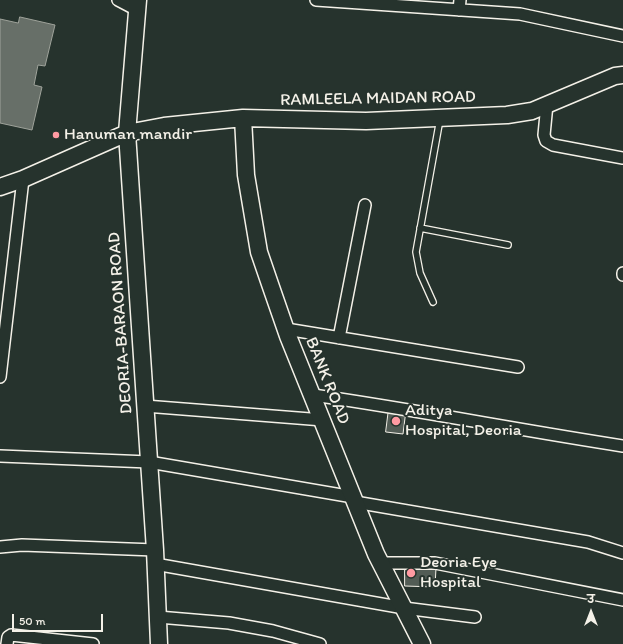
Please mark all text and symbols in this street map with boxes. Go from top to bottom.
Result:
street label: RAMLEELA MAIDAN ROAD [280,87,476,111]
place label: Hanuman mandir [64,125,192,145]
marker: Hanuman mandir [51,130,61,140]
street label: DEORIA-BARAON ROAD [104,231,138,415]
street label: BANK ROAD [300,334,354,428]
place label: Aditya Hospital, Deoria [405,401,522,441]
marker: Aditya Hospital, Deoria [390,415,402,427]
place label: Deoria Eye Hospital [420,553,497,593]
marker: Deoria Eye Hospital [405,567,417,579]
north arrow [571,592,611,632]
text: उ [587,593,595,606]
scale bar [14,606,105,632]
text: 50 m [19,614,45,628]

